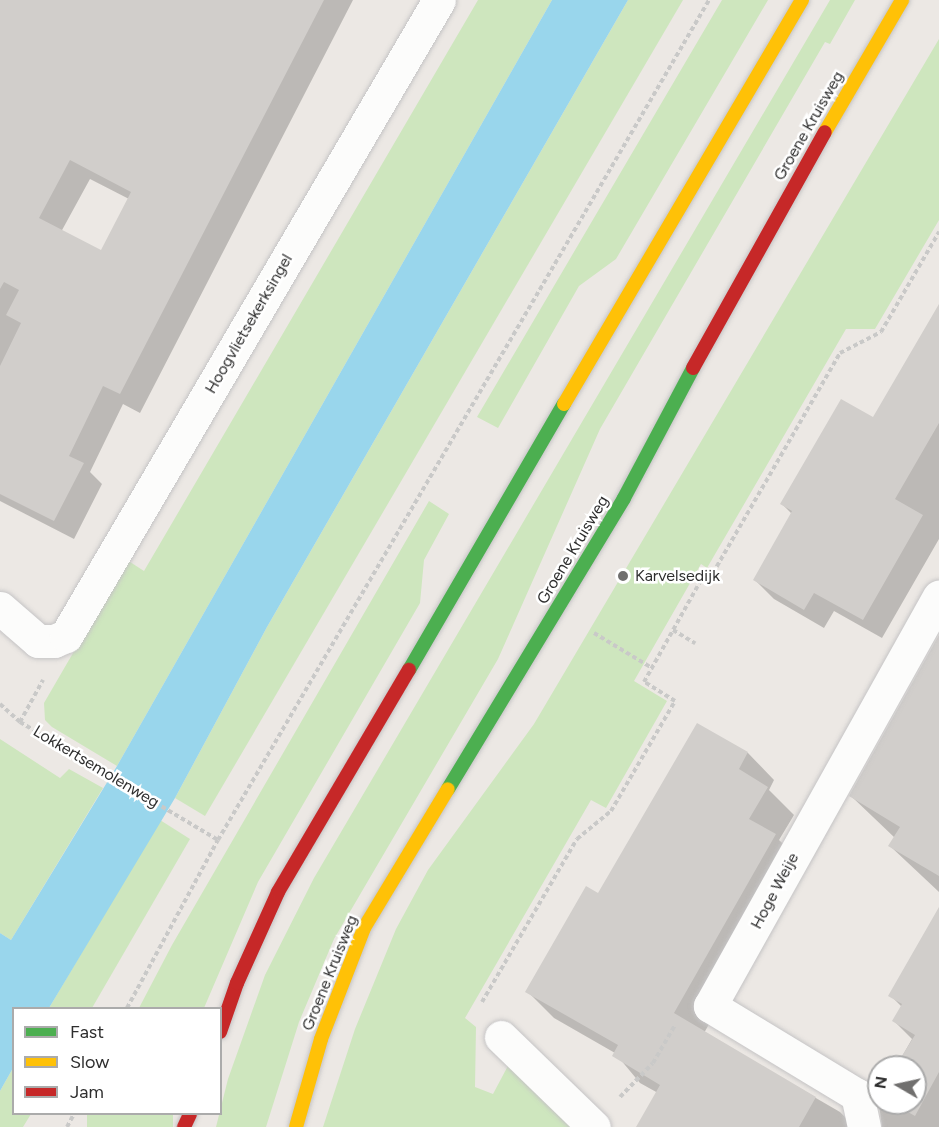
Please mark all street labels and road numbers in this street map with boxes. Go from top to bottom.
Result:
street label: Groene Kruisweg [770,68,848,184]
street label: Hoogvlietsekerksingel [201,251,297,397]
street label: Groene Kruisweg [533,492,613,608]
street label: Lokkertsemolenweg [29,722,163,812]
street label: Hoge Weije [747,850,803,932]
street label: Groene Kruisweg [298,912,362,1034]

